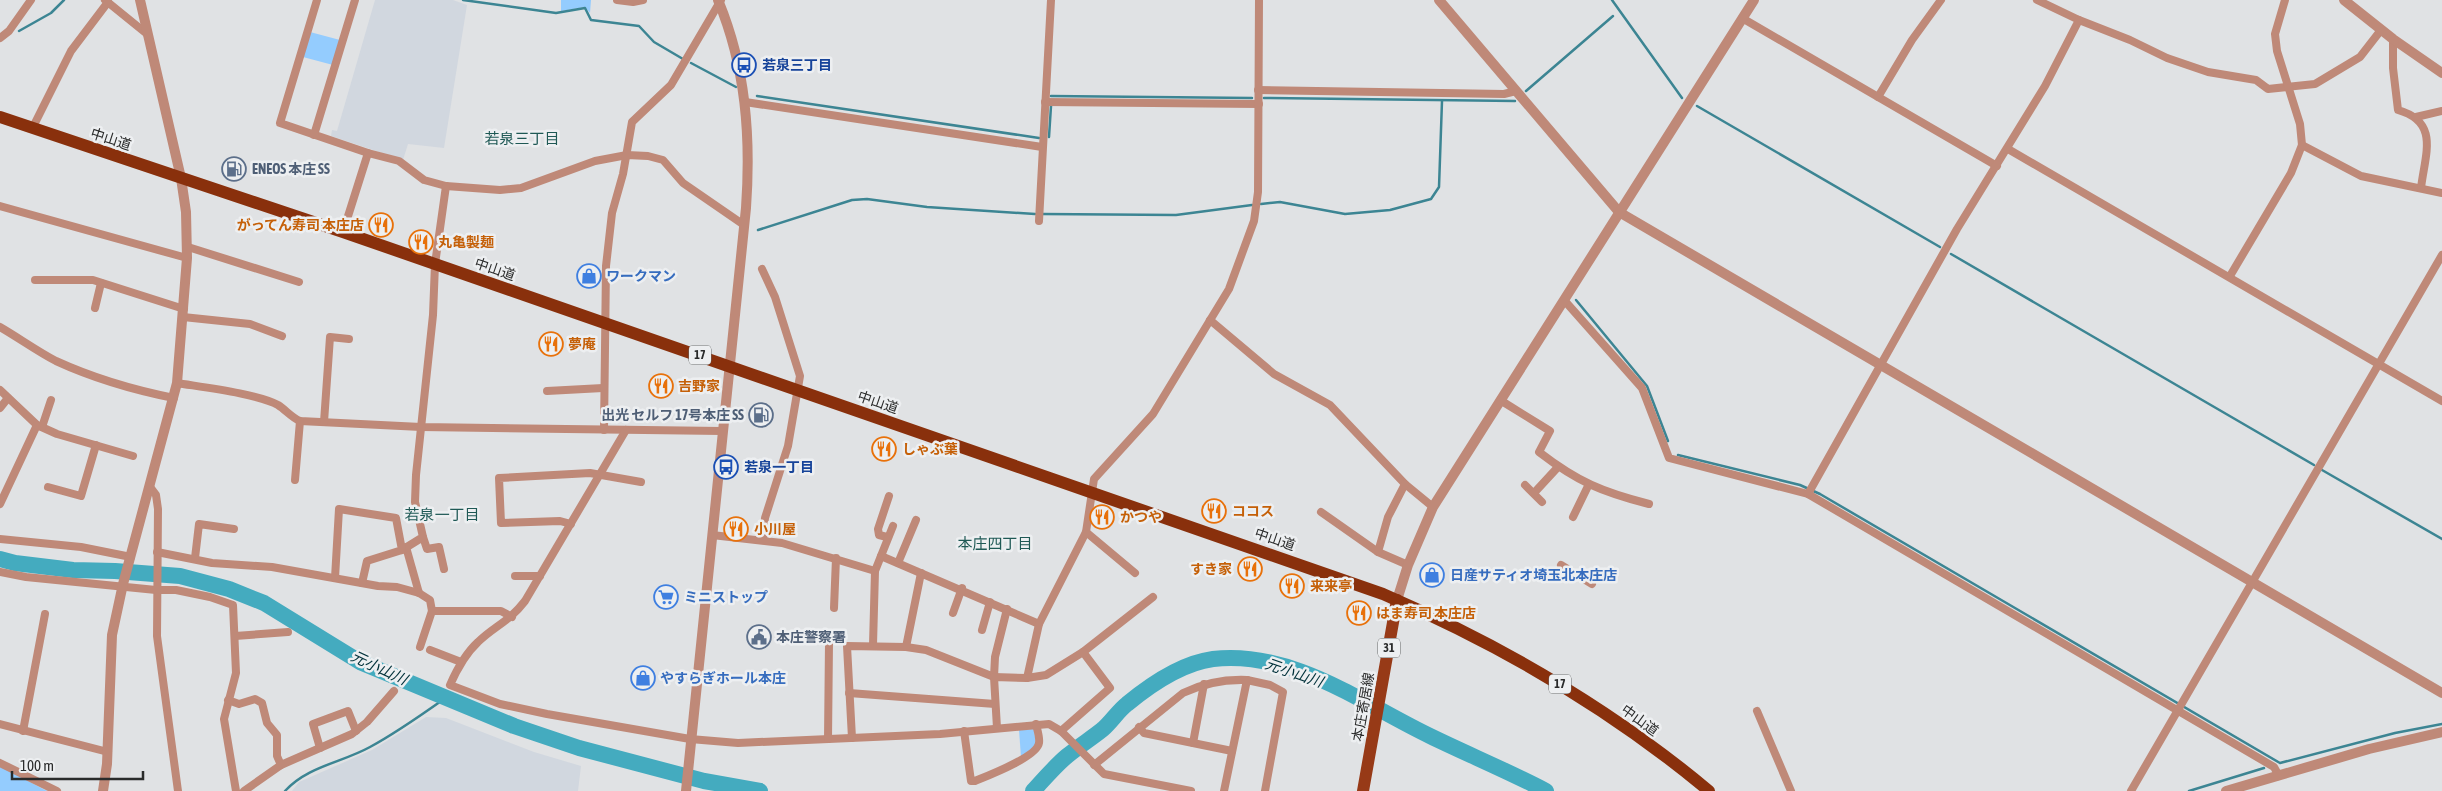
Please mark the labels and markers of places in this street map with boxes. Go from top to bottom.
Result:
bus stop icon: 若泉三丁目 [731,52,757,78]
place label: 若泉三丁目 [762,57,832,73]
fuel station icon: ENEOS 本庄 SS [221,156,247,182]
place label: ENEOS 本庄 SS [252,161,330,177]
restaurant icon: がってん寿司 本庄店 [368,212,394,238]
place label: がってん寿司 本庄店 [237,217,364,233]
restaurant icon: 丸亀製麺 [408,229,434,255]
place label: 丸亀製麺 [438,234,494,250]
shop icon: ワークマン [576,263,602,289]
place label: ワークマン [606,268,676,284]
restaurant icon: 夢庵 [538,331,564,357]
place label: 夢庵 [568,336,596,352]
restaurant icon: 吉野家 [648,373,674,399]
place label: 吉野家 [678,378,720,394]
fuel station icon: 出光 セルフ 17号本庄 SS [748,402,774,428]
place label: 出光 セルフ 17号本庄 SS [601,407,744,423]
restaurant icon: しゃぶ葉 [871,436,897,462]
place label: しゃぶ葉 [902,441,958,457]
bus stop icon: 若泉一丁目 [713,454,739,480]
place label: 若泉一丁目 [744,459,814,475]
restaurant icon: ココス [1201,498,1227,524]
place label: ココス [1232,503,1274,519]
restaurant icon: かつや [1089,504,1115,530]
place label: かつや [1120,509,1162,525]
restaurant icon: 小川屋 [723,516,749,542]
place label: 小川屋 [754,521,796,537]
restaurant icon: すき家 [1237,556,1263,582]
place label: すき家 [1190,561,1232,577]
shop icon: 日産サティオ埼玉北本庄店 [1419,562,1445,588]
place label: 日産サティオ埼玉北本庄店 [1450,567,1617,583]
restaurant icon: 来来亭 [1279,573,1305,599]
place label: 来来亭 [1310,578,1352,594]
supermarket icon: ミニストップ [653,584,679,610]
place label: ミニストップ [684,589,768,605]
restaurant icon: はま寿司 本庄店 [1346,600,1372,626]
place label: はま寿司 本庄店 [1376,605,1476,621]
public building icon: 本庄警察署 [746,624,772,650]
place label: 本庄警察署 [776,629,846,645]
shop icon: やすらぎホール本庄 [630,665,656,691]
place label: やすらぎホール本庄 [660,670,786,686]

